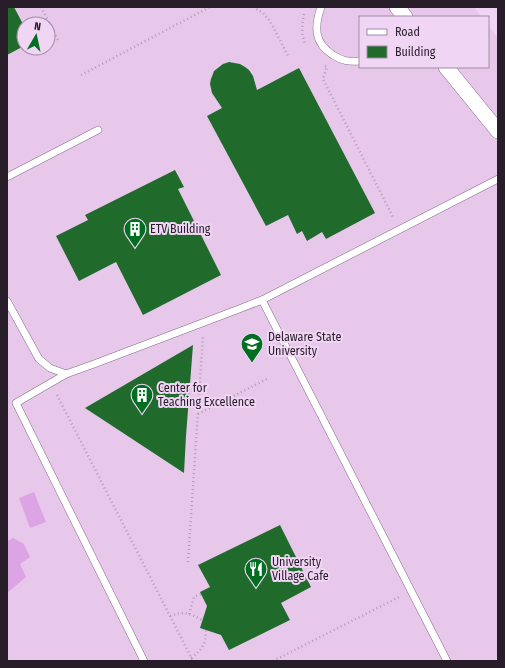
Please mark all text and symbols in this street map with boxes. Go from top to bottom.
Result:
north arrow [16,16,56,56]
legend [359,16,489,68]
text: N [33,20,42,34]
text: Road [395,25,420,39]
text: Building [395,45,436,59]
building icon: ETV Building [122,216,148,249]
place label: ETV Building [150,222,211,236]
place label: Delaware State University [268,330,341,358]
school or university icon: Delaware State University [239,331,265,364]
place label: Center for Teaching Excellence [158,381,255,409]
building icon: Center for Teaching Excellence [129,382,155,415]
place label: University Village Cafe [272,555,329,583]
restaurant icon: University Village Cafe [243,556,269,589]

